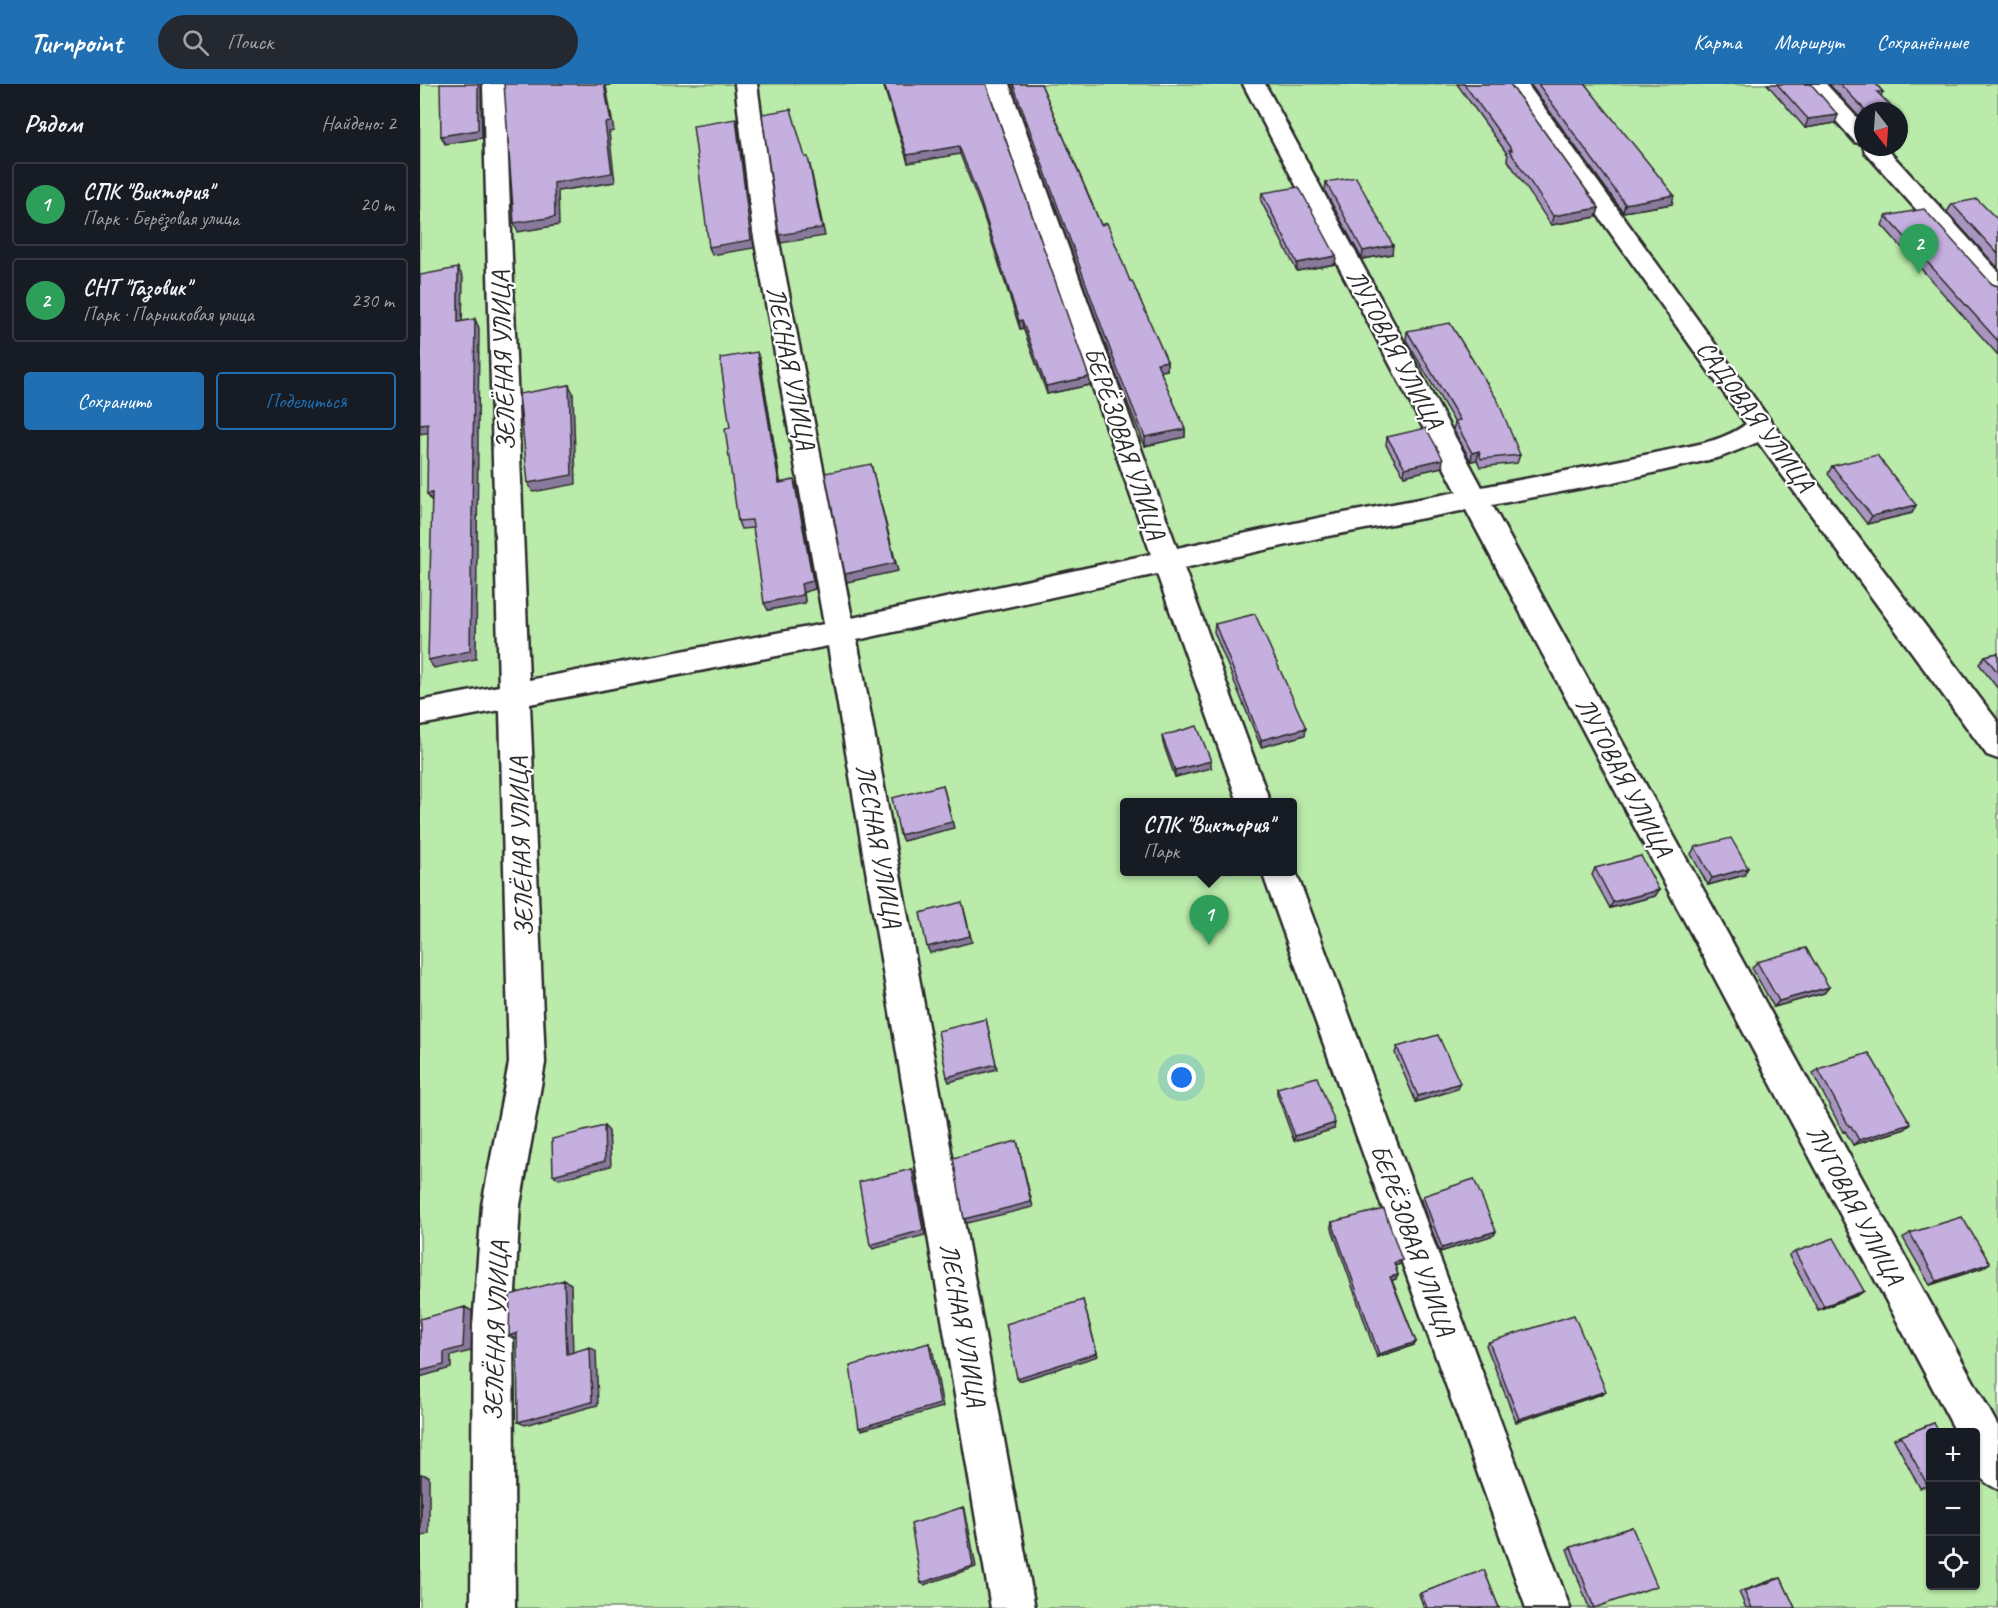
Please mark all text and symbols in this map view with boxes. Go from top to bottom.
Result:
search box [158,15,578,69]
text: Turnpoint [30,25,122,60]
icon: search [179,26,212,59]
text: Поиск [227,28,273,56]
text: Карта [1693,29,1742,55]
text: Маршрут [1775,29,1844,55]
text: Сохранённые [1877,29,1968,55]
north arrow [1854,102,1908,156]
text: Рядом [24,107,82,140]
text: Найдено: 2 [321,111,396,136]
text: СПК "Виктория" [83,178,213,206]
text: 1 [41,192,50,217]
text: 20 m [360,192,394,217]
text: Парк · Берёзовая улица [83,206,239,231]
pin: 2 [1900,224,1938,274]
street label: ЛУГОВАЯ УЛИЦА [1339,264,1452,436]
street label: ЗЕЛЁНАЯ УЛИЦА [483,270,523,451]
text: СНТ "Газовик" [83,274,191,302]
street label: ЛЕСНАЯ УЛИЦА [759,284,823,453]
text: 2 [41,288,50,313]
text: 230 m [351,288,394,313]
text: Парк · Парниковая улица [83,302,254,327]
street label: САДОВАЯ УЛИЦА [1689,334,1822,500]
street label: БЕРЁЗОВАЯ УЛИЦА [1077,342,1174,544]
button: Сохранить [24,372,204,430]
button: Поделиться [216,372,396,430]
street label: ЛУГОВАЯ УЛИЦА [1568,692,1681,864]
street label: ЗЕЛЁНАЯ УЛИЦА [501,756,541,937]
street label: ЛЕСНАЯ УЛИЦА [848,762,910,931]
popup [1120,798,1297,876]
text: СПК "Виктория" [1143,811,1274,839]
text: Парк [1143,839,1179,864]
pin: 1 [1190,896,1228,945]
your location [1167,1063,1196,1092]
street label: ЛУГОВАЯ УЛИЦА [1799,1120,1912,1292]
street label: БЕРЁЗОВАЯ УЛИЦА [1363,1140,1463,1341]
street label: ЗЕЛЁНАЯ УЛИЦА [476,1240,516,1421]
street label: ЛЕСНАЯ УЛИЦА [932,1241,994,1410]
map controls [1926,1428,1980,1590]
button: + [1926,1428,1980,1482]
button: − [1926,1482,1980,1536]
button: locate [1926,1536,1980,1590]

